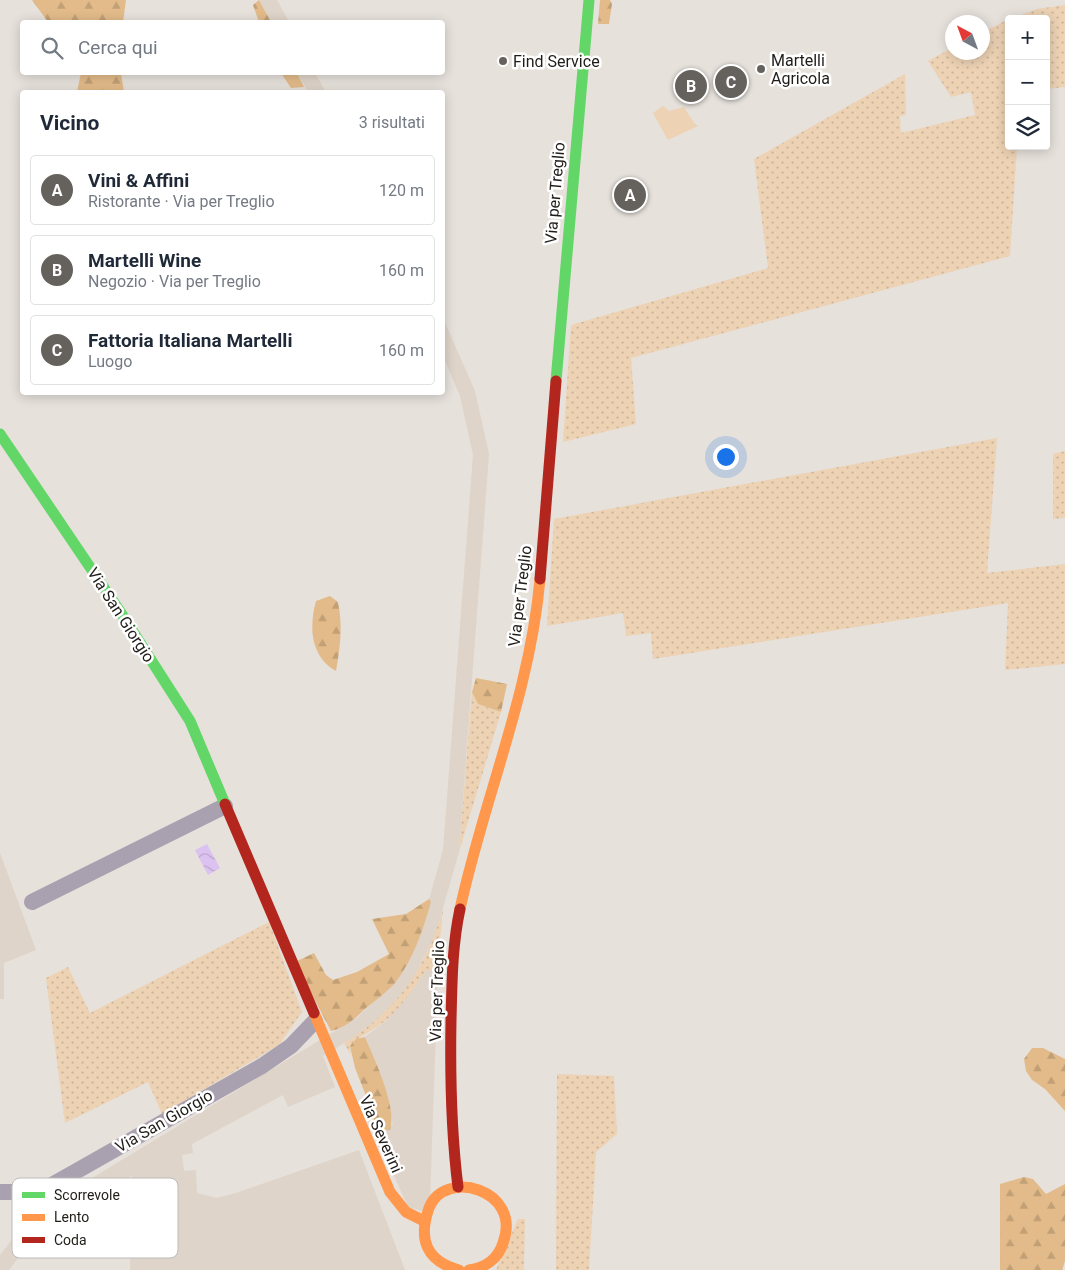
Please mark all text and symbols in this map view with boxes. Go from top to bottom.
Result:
north arrow [945,15,990,60]
map controls [1005,15,1050,150]
button: + [1005,15,1050,60]
search box [20,20,445,75]
icon: search [38,34,66,62]
text: Cerca qui [78,36,158,59]
place label: Martelli Agricola [771,51,830,88]
place label: Find Service [513,52,600,71]
marker: Find Service [497,55,509,67]
button: − [1005,60,1050,105]
pin: C [715,63,747,101]
marker: Martelli Agricola [755,63,767,75]
pin: B [675,67,707,105]
button: layers [1005,105,1050,150]
text: Vicino [40,111,99,135]
text: 3 risultati [359,113,425,132]
street label: Via per Treglio [541,141,569,245]
text: Vini & Affini [88,169,189,192]
pin: A [614,176,646,214]
text: A [52,181,62,200]
text: 120 m [379,181,424,200]
text: Ristorante · Via per Treglio [88,192,275,211]
text: Martelli Wine [88,249,201,272]
text: B [52,261,62,280]
text: 160 m [379,261,424,280]
text: Negozio · Via per Treglio [88,272,261,291]
text: Fattoria Italiana Martelli [88,329,292,352]
text: C [52,341,62,360]
text: 160 m [379,341,424,360]
text: Luogo [88,352,132,371]
your location [713,444,739,470]
street label: Via per Treglio [504,544,536,648]
street label: Via San Giorgio [83,564,159,666]
street label: Via per Treglio [426,940,448,1042]
street label: Via San Giorgio [112,1086,216,1156]
street label: Via Severini [355,1092,407,1176]
legend [12,1178,178,1258]
text: Scorrevole [54,1187,120,1203]
text: Lento [54,1209,89,1225]
text: Coda [54,1232,87,1248]

